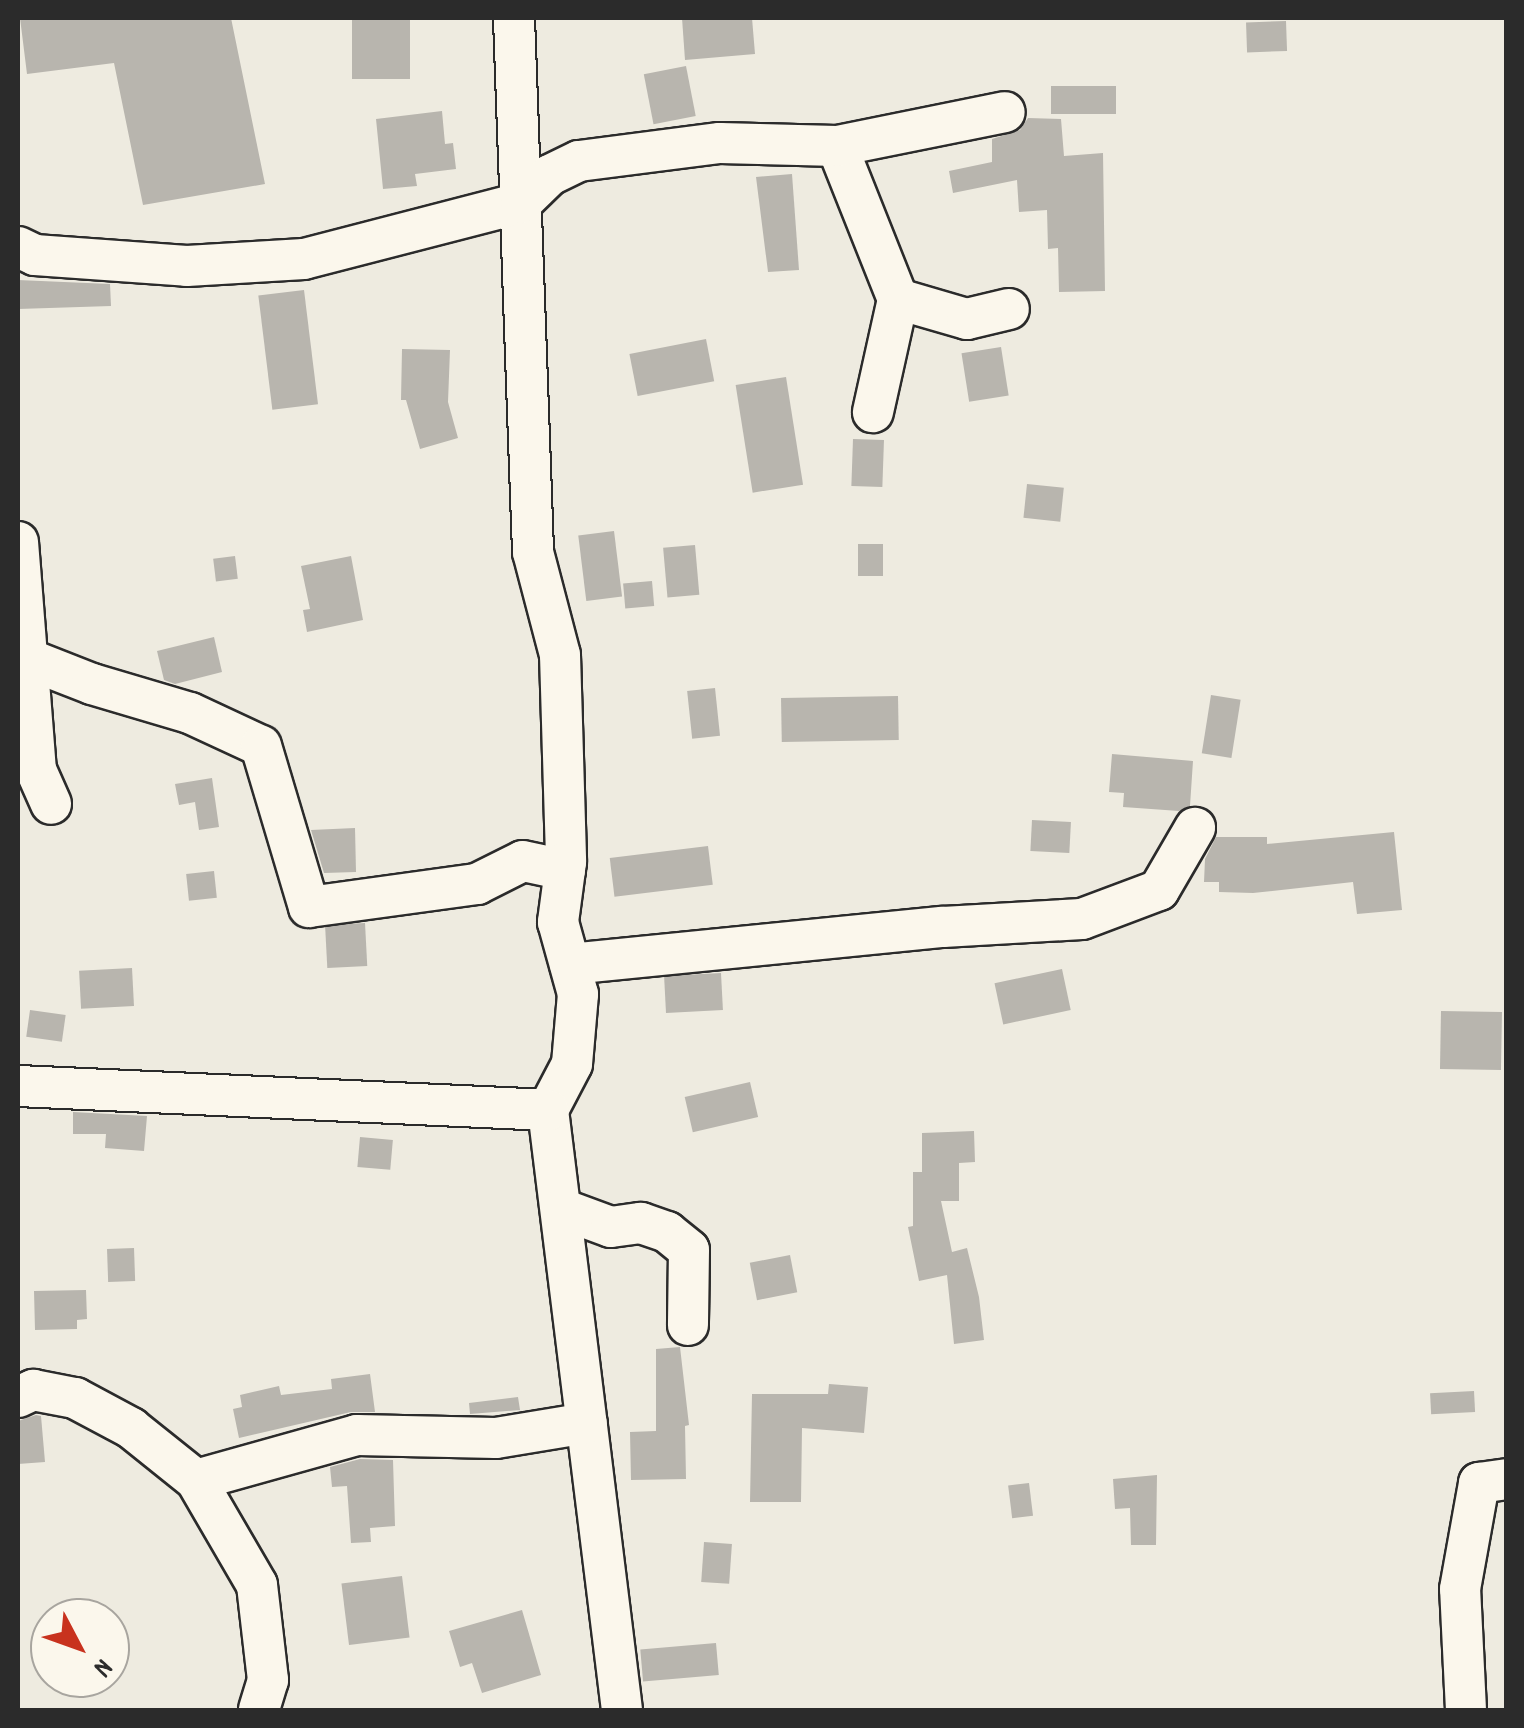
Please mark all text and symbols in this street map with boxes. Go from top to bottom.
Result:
north arrow [30,1598,130,1698]
text: N [81,1648,121,1685]

